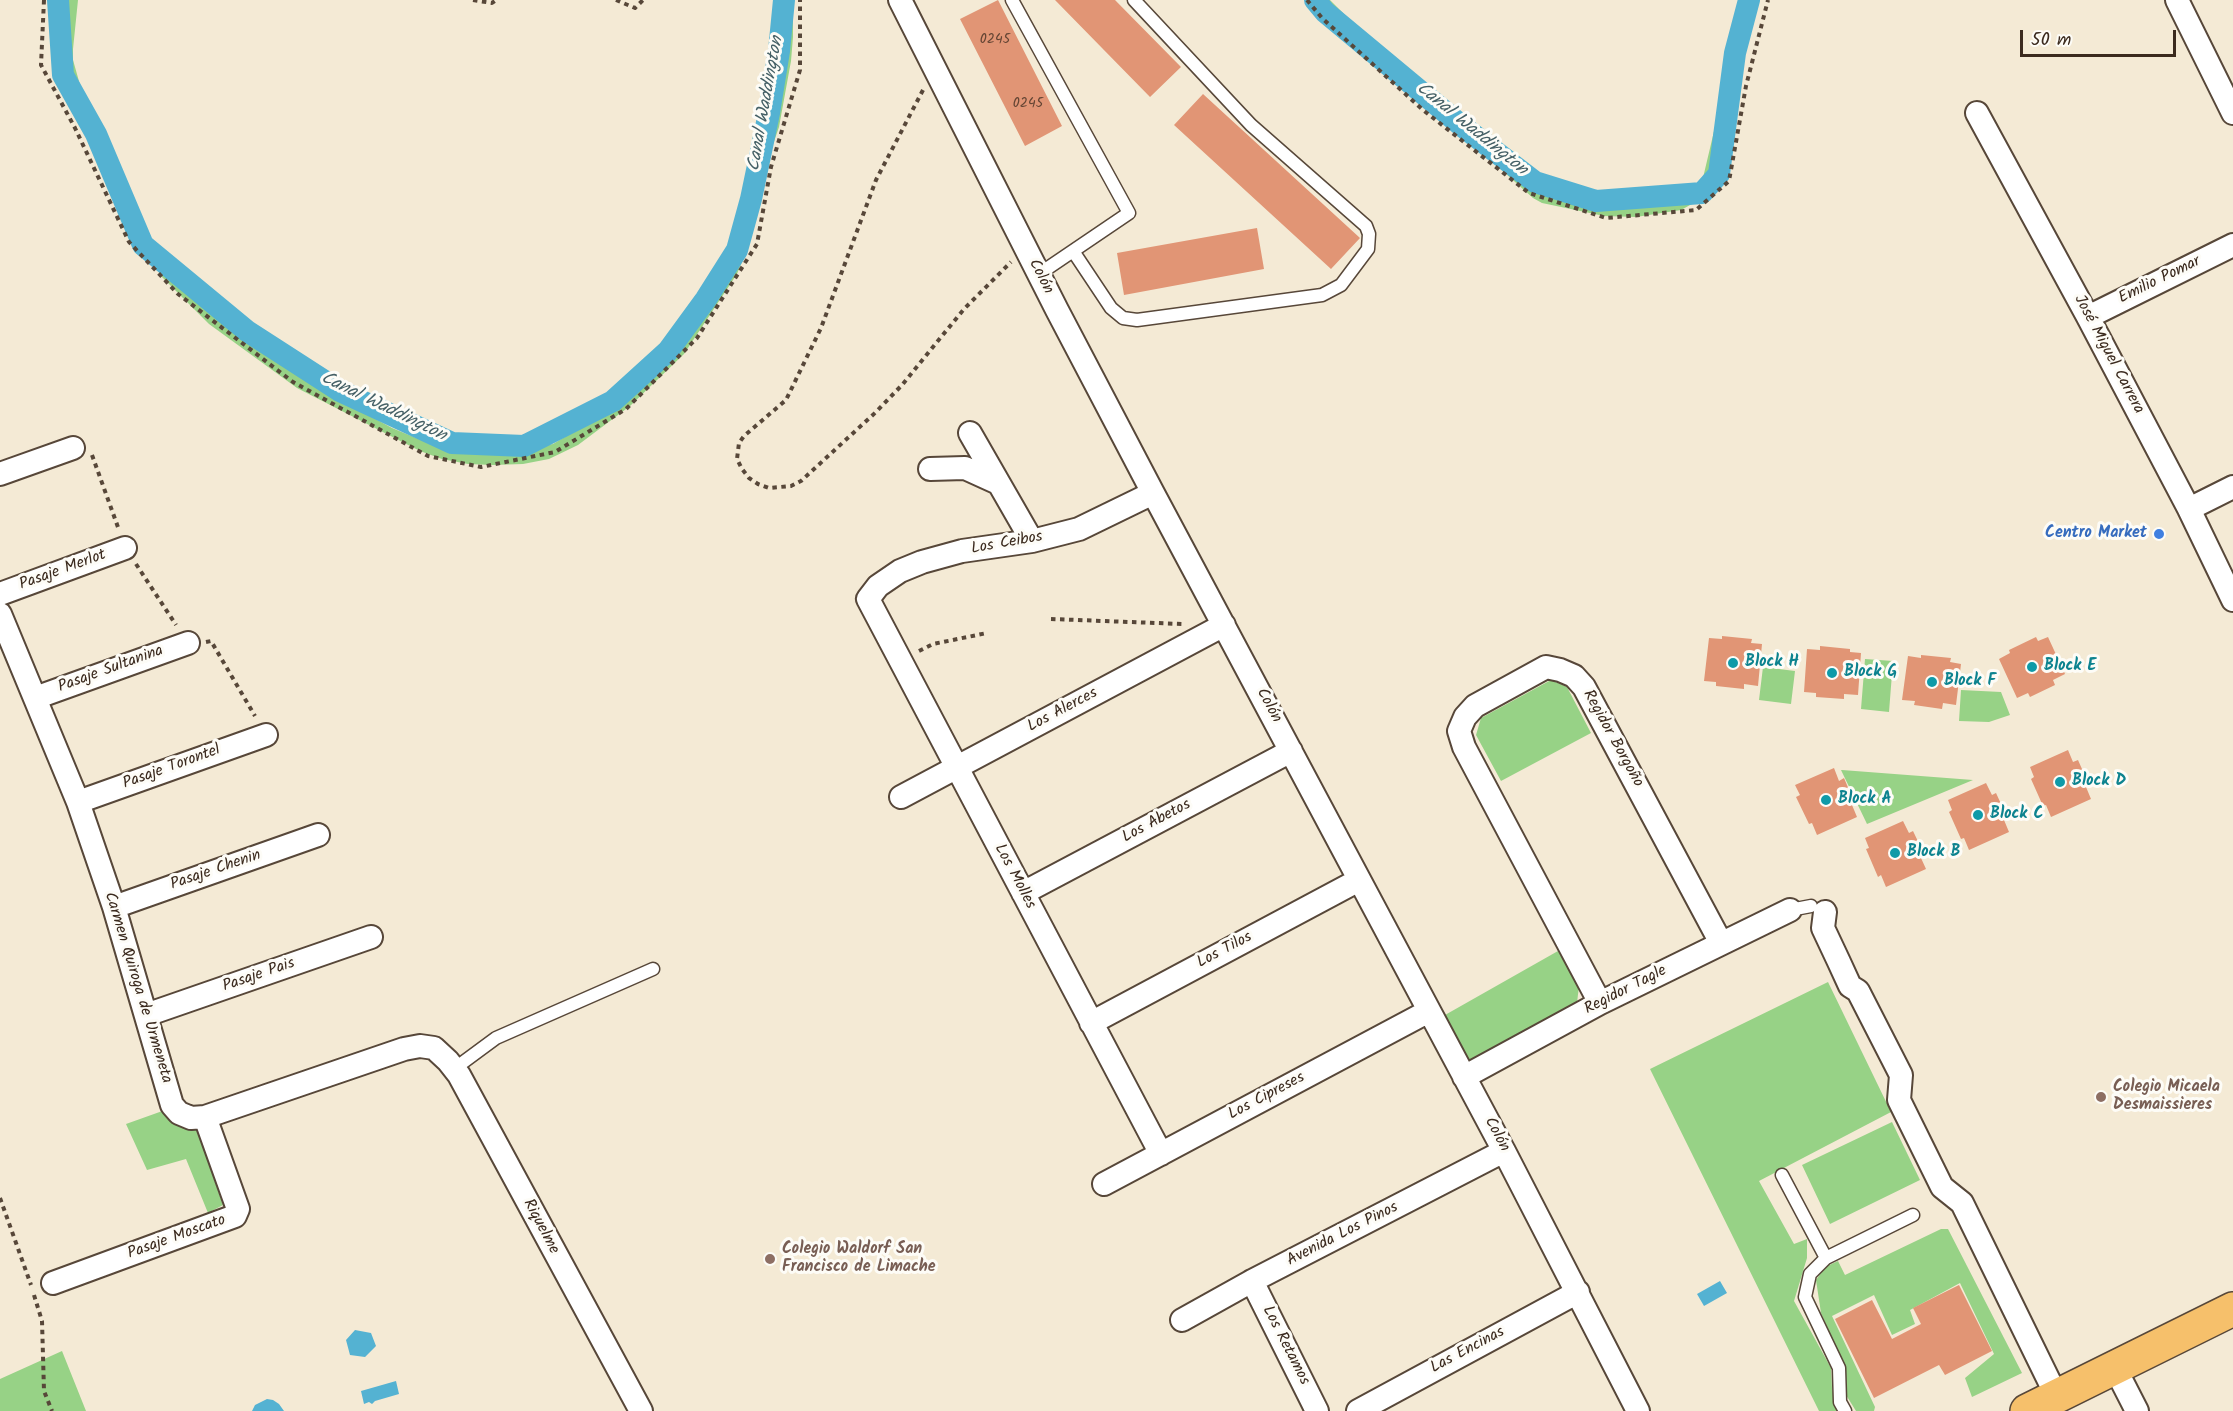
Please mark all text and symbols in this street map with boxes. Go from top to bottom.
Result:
scale bar [2023,18,2179,56]
text: 50 m [2031,26,2071,55]
house number: 0245 [980,33,1010,49]
water label: Canal Waddington [745,35,789,173]
water label: Canal Waddington [1411,79,1531,181]
house number: 0245 [1013,97,1043,113]
street label: Emilio Pomar [2116,253,2204,309]
street label: Colón [1023,256,1057,298]
street label: José Miguel Carrera [2069,292,2147,418]
water label: Canal Waddington [317,368,449,448]
place label: Centro Market [2045,524,2147,544]
marker: Centro Market [2152,527,2166,541]
street label: Los Ceibos [970,528,1044,560]
street label: Pasaje Merlot [17,546,109,596]
street label: Pasaje Sultanina [56,642,166,698]
place label: Block H [1745,653,1799,673]
marker: Block H [1726,656,1740,670]
place label: Block E [2044,657,2096,677]
marker: Block E [2025,660,2039,674]
place label: Block G [1844,663,1897,683]
marker: Block G [1825,666,1839,680]
place label: Block F [1944,672,1996,692]
marker: Block F [1925,675,1939,689]
street label: Los Alerces [1025,685,1101,737]
street label: Colón [1251,685,1285,727]
street label: Regidor Borgoño [1577,687,1647,791]
street label: Pasaje Torontel [121,741,223,795]
place label: Block D [2072,772,2126,792]
marker: Block D [2053,775,2067,789]
place label: Block A [1838,790,1891,810]
marker: Block A [1819,793,1833,807]
street label: Los Abetos [1119,796,1195,848]
place label: Block C [1990,805,2043,825]
marker: Block C [1971,808,1985,822]
street label: Los Molles [989,841,1039,913]
place label: Block B [1907,843,1960,863]
marker: Block B [1888,846,1902,860]
street label: Pasaje Chenin [168,847,264,895]
street label: Carmen Quiroga de Urmeneta [99,890,175,1086]
street label: Los Tilos [1194,929,1256,973]
street label: Pasaje Pais [220,955,298,997]
street label: Regidor Tagle [1582,962,1670,1020]
street label: Los Cipreses [1226,1069,1308,1125]
place label: Colegio Micaela Desmaissieres [2113,1078,2220,1116]
marker: Colegio Micaela Desmaissieres [2094,1090,2108,1104]
street label: Colón [1479,1114,1513,1156]
street label: Riquelme [518,1196,562,1258]
street label: Avenida Los Pinos [1284,1199,1402,1271]
street label: Pasaje Moscato [125,1211,229,1265]
place label: Colegio Waldorf San Francisco de Limache [782,1240,936,1278]
marker: Colegio Waldorf San Francisco de Limache [763,1252,777,1266]
street label: Los Retamos [1257,1303,1313,1389]
street label: Las Encinas [1428,1323,1508,1379]

